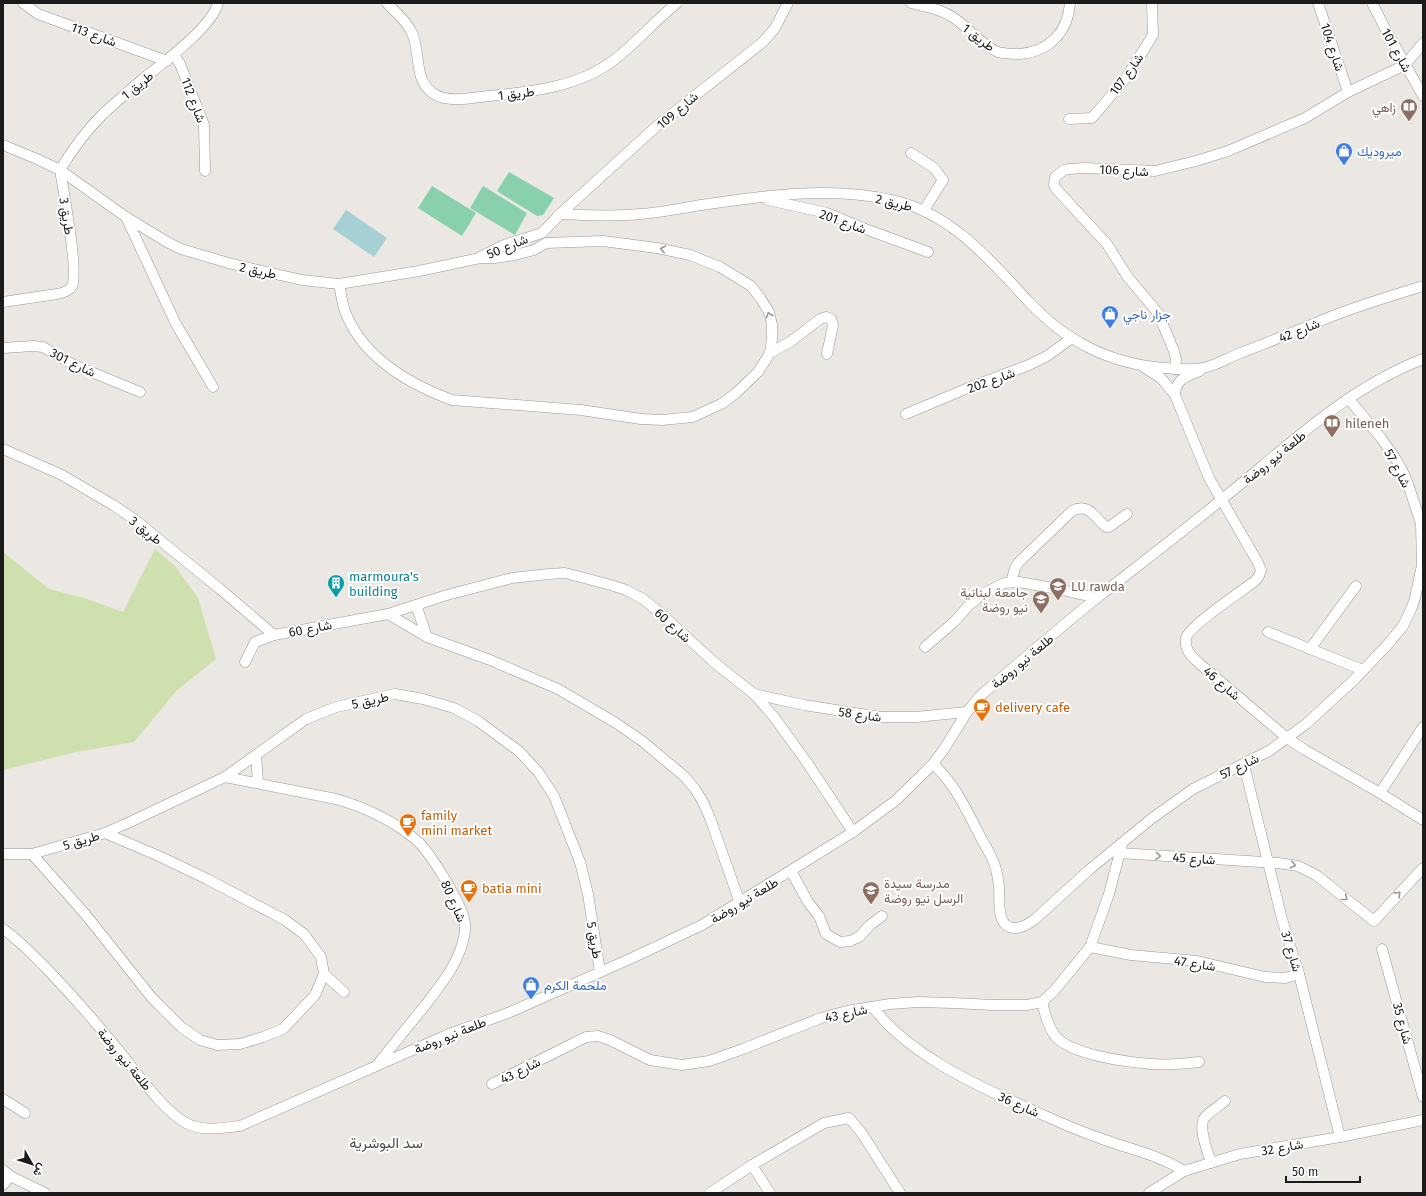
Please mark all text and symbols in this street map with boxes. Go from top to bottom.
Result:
street label: شارع 113 [68,19,119,51]
street label: طريق 1 [959,20,998,55]
street label: شارع 104 [1316,21,1347,74]
street label: شارع 101 [1377,26,1415,76]
street label: شارع 107 [1106,50,1148,99]
street label: طريق 1 [118,68,157,104]
street label: شارع 112 [176,76,209,126]
street label: طريق 1 [497,84,535,104]
street label: شارع 109 [654,89,702,133]
library icon: زاهي [1399,97,1419,122]
place label: زاهي [1372,100,1396,118]
shop icon: ميروديك [1334,141,1354,166]
place label: ميروديك [1357,144,1402,160]
street label: شارع 106 [1099,162,1149,181]
street label: طريق 2 [874,191,914,215]
street label: طريق 3 [55,196,77,236]
street label: شارع 201 [817,206,868,239]
street label: شارع 50 [484,231,531,264]
one-way arrow [660,246,667,254]
street label: طريق 2 [238,259,278,283]
shop icon: جزار ناجي [1100,304,1120,329]
place label: جزار ناجي [1123,307,1171,325]
one-way arrow [765,311,774,318]
street label: شارع 42 [1277,316,1323,347]
street label: شارع 301 [47,345,98,382]
street label: شارع 202 [965,365,1018,398]
library icon: hileneh [1322,413,1342,438]
place label: hileneh [1345,416,1389,431]
street label: طلعة نيو روضة [1240,428,1309,488]
street label: شارع 57 [1379,446,1414,491]
street label: طريق 3 [126,513,165,549]
place label: marmoura's building [349,569,419,599]
building icon: marmoura's building [326,573,346,598]
school or university icon: LU rawda [1048,576,1068,601]
place label: LU rawda [1071,579,1125,594]
place label: جامعة لبنانية نيو روضة [960,585,1028,616]
school or university icon: جامعة لبنانية نيو روضة [1031,589,1051,614]
street label: شارع 60 [650,605,694,647]
street label: شارع 60 [287,617,333,642]
street label: طلعة نيو روضة [988,631,1057,692]
street label: شارع 46 [1199,663,1243,705]
street label: طريق 5 [350,689,390,713]
cafe icon: delivery cafe [972,697,992,722]
place label: delivery cafe [995,700,1070,715]
street label: شارع 58 [837,704,882,727]
street label: شارع 57 [1217,751,1262,784]
place label: family mini market [421,808,492,838]
cafe icon: family mini market [398,812,418,837]
street label: طريق 5 [61,828,102,854]
street label: شارع 45 [1172,850,1216,869]
one-way arrow [1155,851,1161,860]
one-way arrow [1290,861,1296,869]
street label: طلعة نيو روضة [708,874,781,927]
place label: مدرسة سيدة الرسل نيو روضة [884,876,963,907]
street label: شارع 80 [436,878,469,925]
cafe icon: batia mini [459,878,479,903]
school or university icon: مدرسة سيدة الرسل نيو روضة [861,880,881,905]
place label: batia mini [482,881,542,896]
one-way arrow [1393,891,1401,899]
one-way arrow [1340,893,1347,900]
street label: طريق 5 [583,920,605,960]
street label: شارع 37 [1276,929,1305,974]
street label: شارع 47 [1173,953,1217,976]
shop icon: ملحمة الكرم [521,975,541,1000]
place label: ملحمة الكرم [544,978,607,994]
street label: شارع 35 [1388,1001,1415,1046]
street label: شارع 43 [824,1002,869,1027]
street label: طلعة نيو روضة [412,1014,489,1058]
street label: طلعة نيو روضة [94,1025,155,1094]
street label: شارع 43 [498,1054,544,1089]
street label: شارع 36 [995,1089,1041,1122]
district label: سد البوشرية [349,1134,423,1152]
street label: شارع 32 [1260,1136,1305,1161]
north arrow [12,1144,52,1184]
scale bar [1286,1158,1360,1184]
text: ش [30,1161,49,1179]
text: 50 m [1292,1165,1318,1179]

